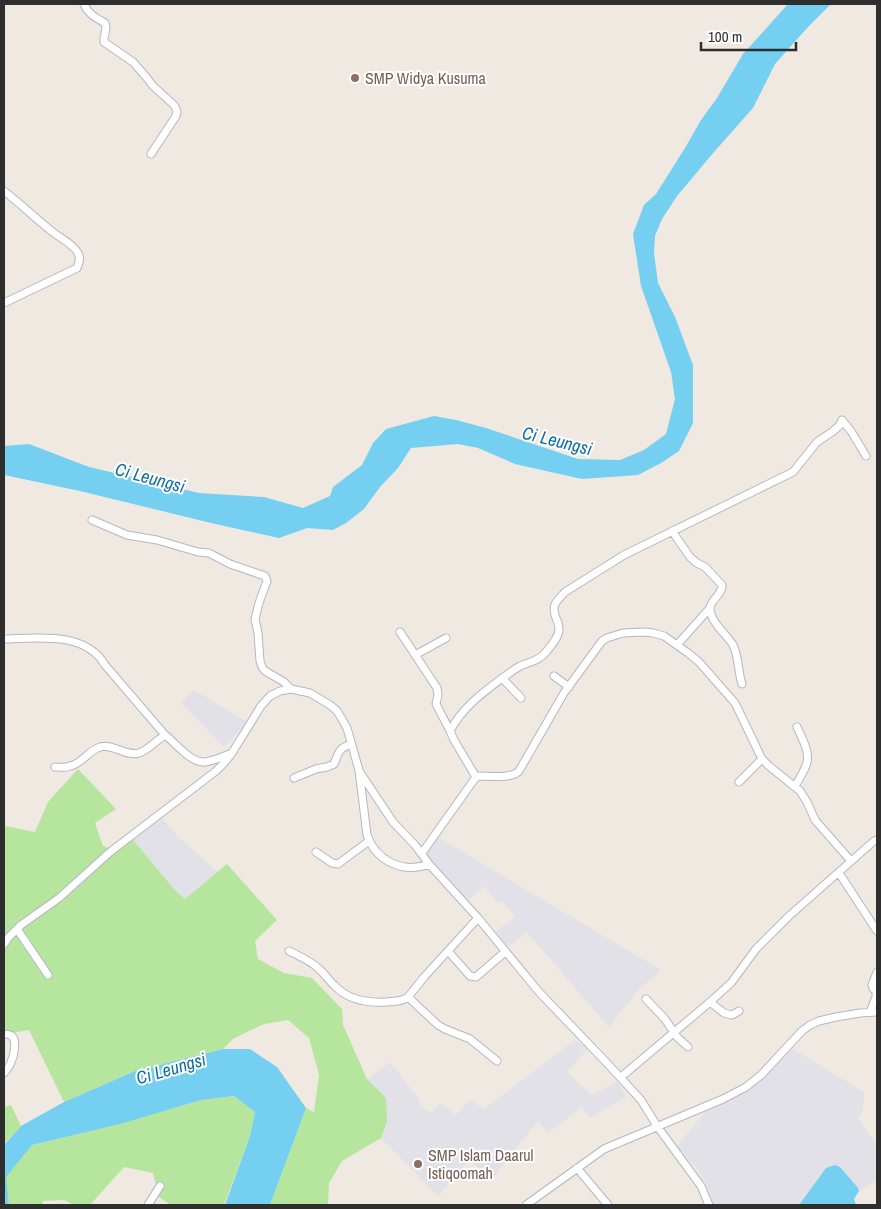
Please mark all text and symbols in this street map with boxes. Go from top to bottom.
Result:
scale bar [701,20,796,52]
text: 100 m [708,26,742,47]
place label: SMP Widya Kusuma [365,67,487,89]
marker: SMP Widya Kusuma [349,72,361,84]
water label: Ci Leungsi [519,420,595,461]
water label: Ci Leungsi [112,456,188,499]
water label: Ci Leungsi [133,1047,209,1090]
place label: SMP Islam Daarul Istiqoomah [428,1144,534,1184]
marker: SMP Islam Daarul Istiqoomah [412,1158,424,1170]

